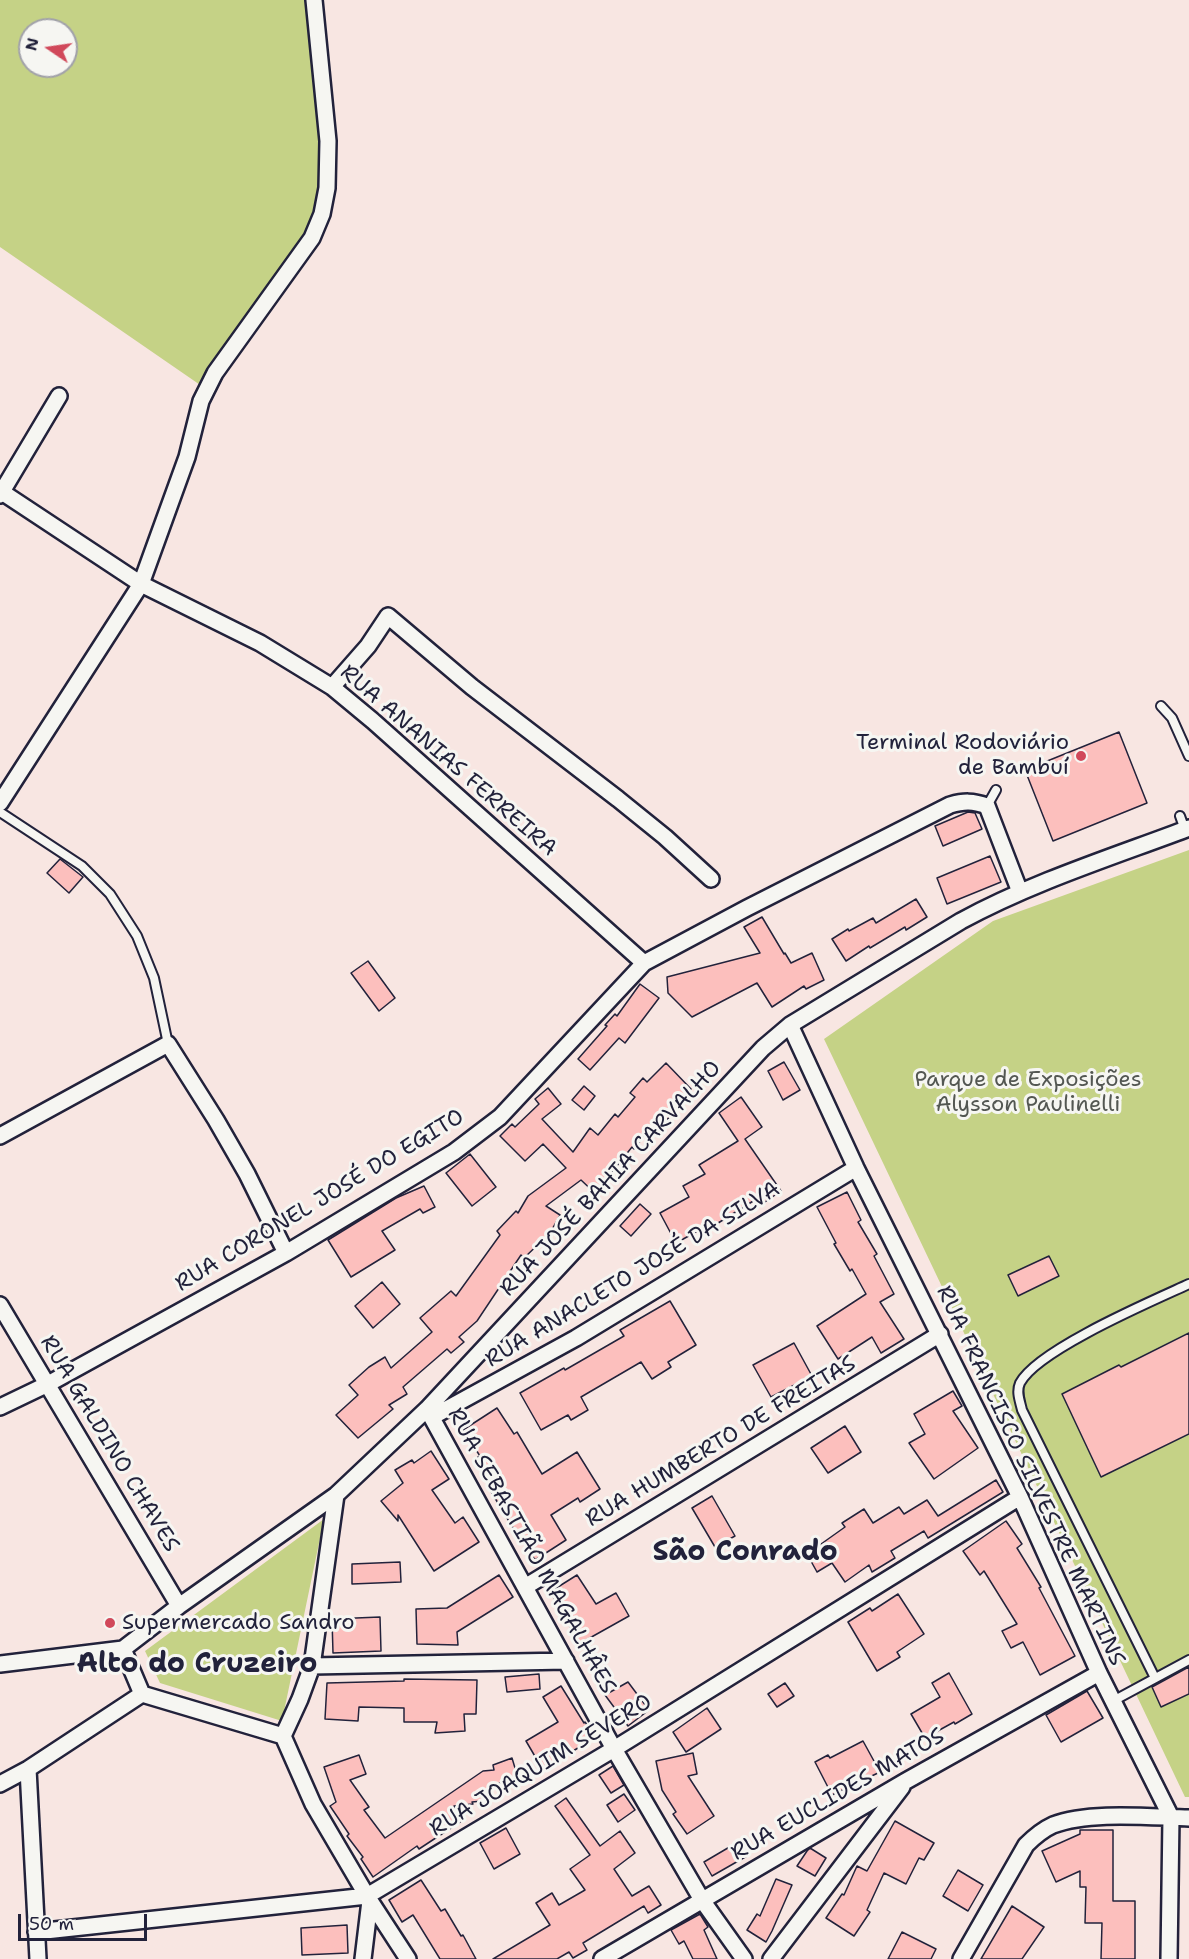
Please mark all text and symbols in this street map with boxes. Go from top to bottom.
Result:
north arrow [18,18,78,78]
text: N [20,36,44,53]
street label: RUA ANANIAS FERREIRA [334,660,562,862]
place label: Terminal Rodoviário de Bambuí [856,730,1069,782]
marker: Terminal Rodoviário de Bambuí [1074,749,1088,763]
street label: RUA JOSÉ BAHIA CARVALHO [495,1056,727,1302]
park label: Parque de Exposições Alysson Paulinelli [914,1067,1142,1118]
street label: RUA CORONEL JOSÉ DO EGITO [171,1104,469,1298]
street label: RUA ANACLETO JOSÉ DA SILVA [481,1176,785,1374]
street label: RUA FRANCISCO SILVESTRE MARTINS [930,1282,1130,1670]
street label: RUA GALDINO CHAVES [34,1331,184,1557]
street label: RUA HUMBERTO DE FREITAS [581,1351,861,1533]
street label: RUA SEBASTIÃO MAGALHÂES [441,1404,621,1698]
district label: São Conrado [652,1536,838,1570]
place label: Supermercado Sandro [122,1610,354,1636]
marker: Supermercado Sandro [103,1616,117,1630]
district label: Alto do Cruzeiro [76,1648,318,1682]
street label: RUA JOAQUIM SEVERO [425,1689,657,1843]
street label: RUA EUCLIDES MATOS [727,1723,949,1867]
scale bar [21,1902,150,1940]
text: 50 m [29,1912,74,1936]

